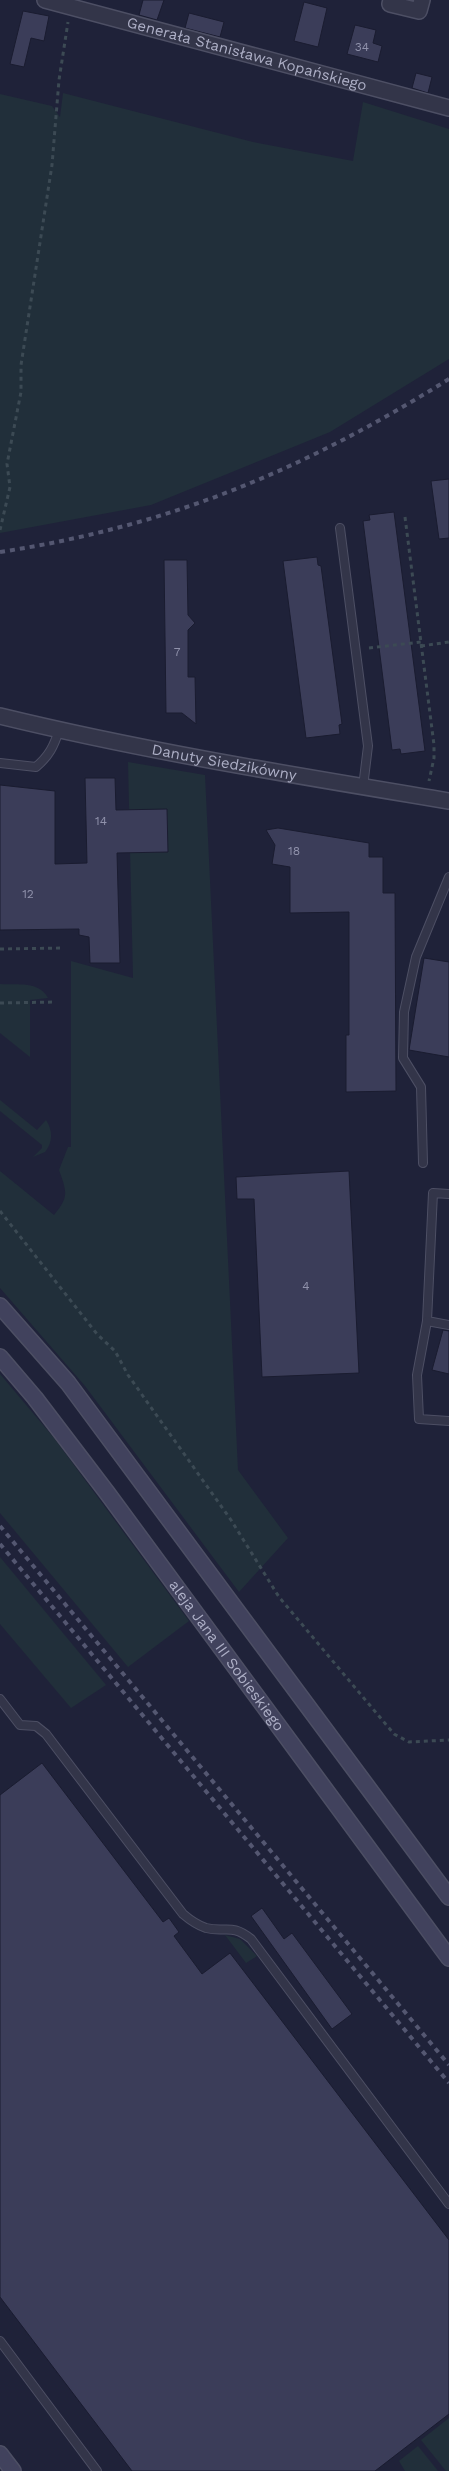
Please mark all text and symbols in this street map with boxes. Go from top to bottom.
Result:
street label: Generała Stanisława Kopańskiego [125,13,369,95]
house number: 34 [355,40,369,54]
house number: 7 [174,645,181,659]
street label: Danuty Siedzikówny [150,740,298,784]
house number: 14 [95,814,107,828]
house number: 18 [288,844,300,858]
house number: 12 [22,887,34,901]
house number: 4 [302,1279,310,1293]
street label: aleja Jana III Sobieskiego [165,1576,288,1735]

